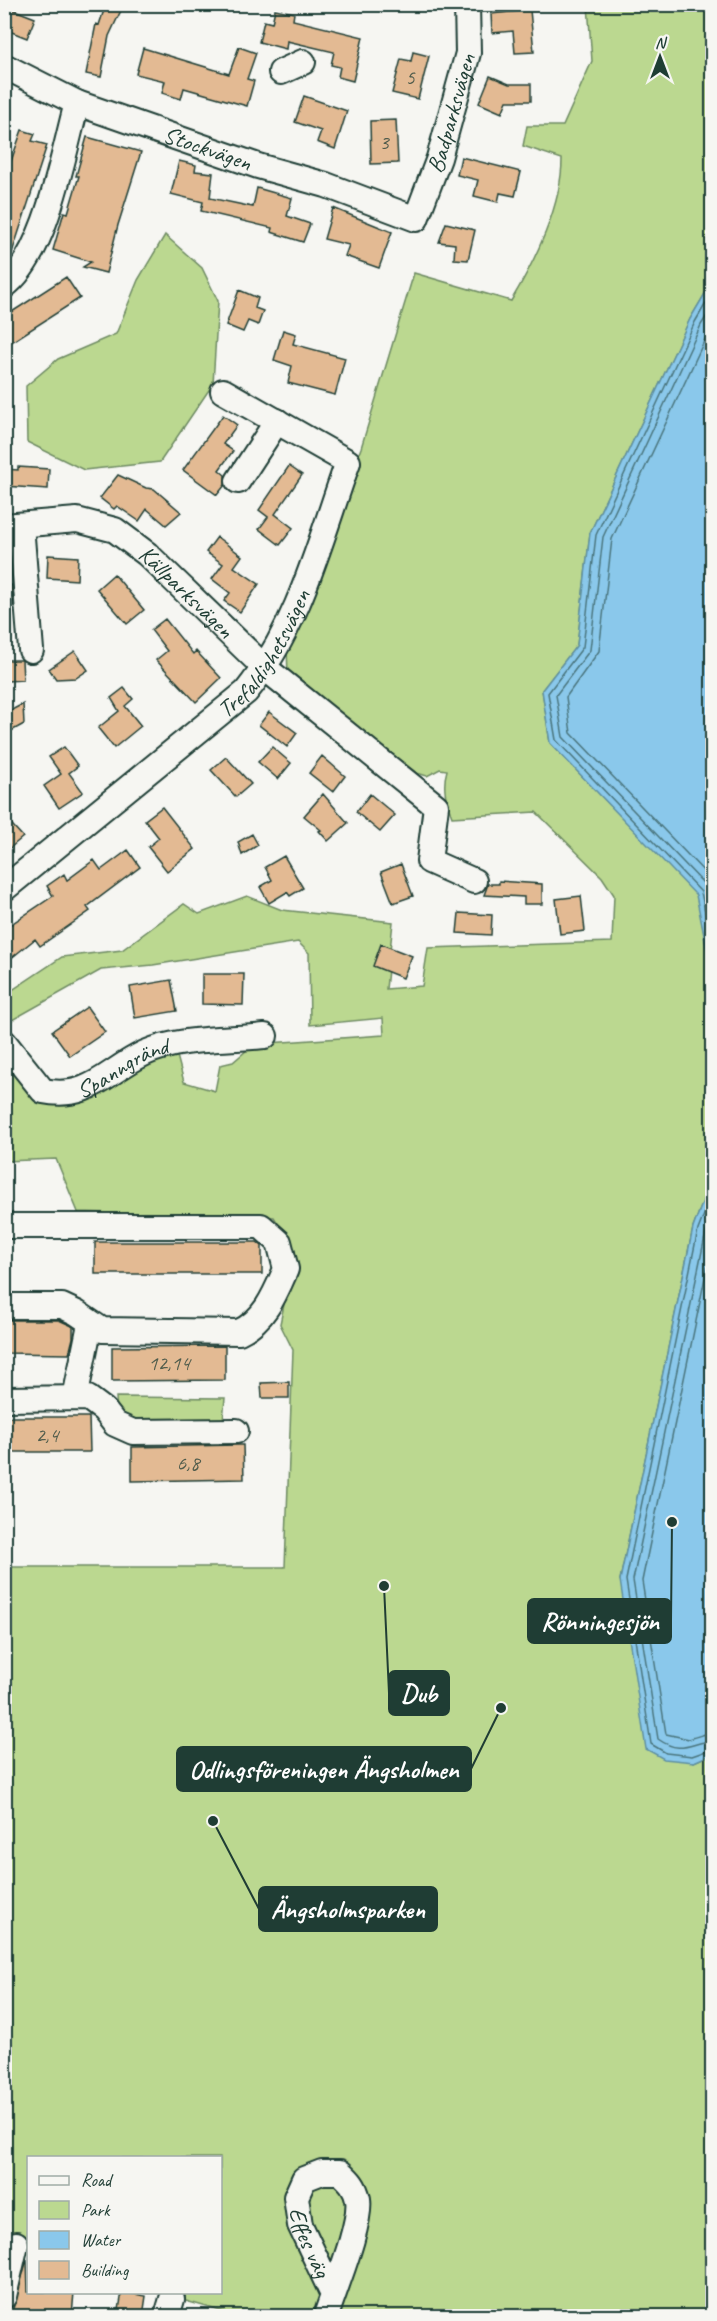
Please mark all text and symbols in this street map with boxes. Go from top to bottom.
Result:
north arrow [630,27,690,87]
text: N [655,33,668,53]
street label: Badparksvägen [420,50,482,177]
house number: 5 [405,64,416,90]
street label: Stockvägen [159,119,256,178]
house number: 3 [379,129,390,155]
street label: Källparksvägen [133,538,240,645]
street label: Trefaldighetsvägen [211,585,317,724]
street label: Spanngränd [73,1030,175,1105]
house number: 12,14 [148,1350,193,1376]
house number: 2,4 [35,1422,61,1448]
house number: 6,8 [176,1450,202,1476]
callout: Rönningesjön [528,1599,671,1643]
text: Rönningesjön [541,1605,660,1638]
callout: Dub [389,1671,449,1715]
text: Dub [401,1677,440,1710]
callout: Odlingsföreningen Ängsholmen [177,1747,471,1791]
text: Odlingsföreningen Ängsholmen [189,1753,460,1786]
callout: Ängsholmsparken [259,1887,437,1931]
text: Ängsholmsparken [271,1893,426,1926]
legend [27,2156,222,2294]
text: Road [81,2169,114,2191]
text: Park [81,2199,111,2221]
street label: Effes väg [283,2206,338,2284]
text: Water [81,2229,122,2251]
text: Building [81,2259,130,2281]

